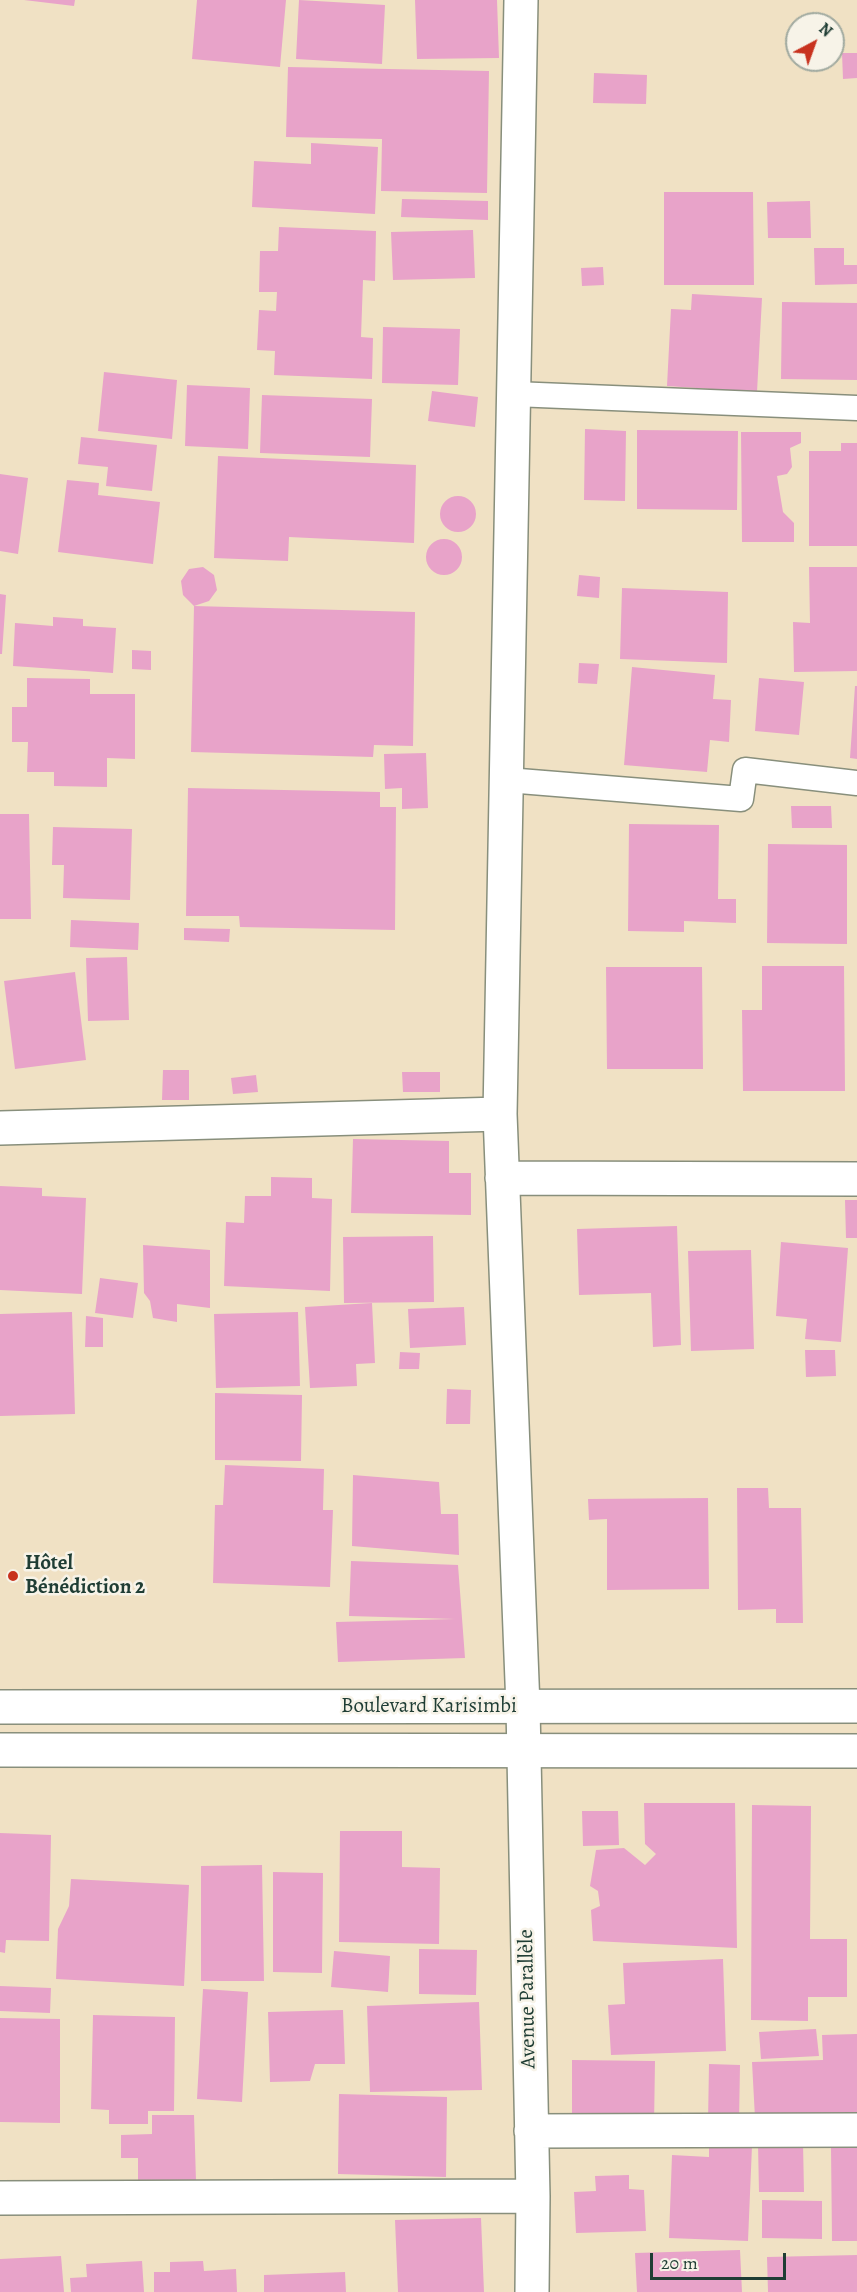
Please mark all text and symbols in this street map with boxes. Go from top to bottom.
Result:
north arrow [785,12,845,72]
text: N [814,18,837,42]
place label: Hôtel Bénédiction 2 [25,1551,145,1601]
marker: Hôtel Bénédiction 2 [6,1569,20,1583]
street label: Boulevard Karisimbi [341,1694,517,1720]
street label: Avenue Parallèle [514,1929,542,2069]
scale bar [653,2241,790,2279]
text: 20 m [661,2251,698,2275]

